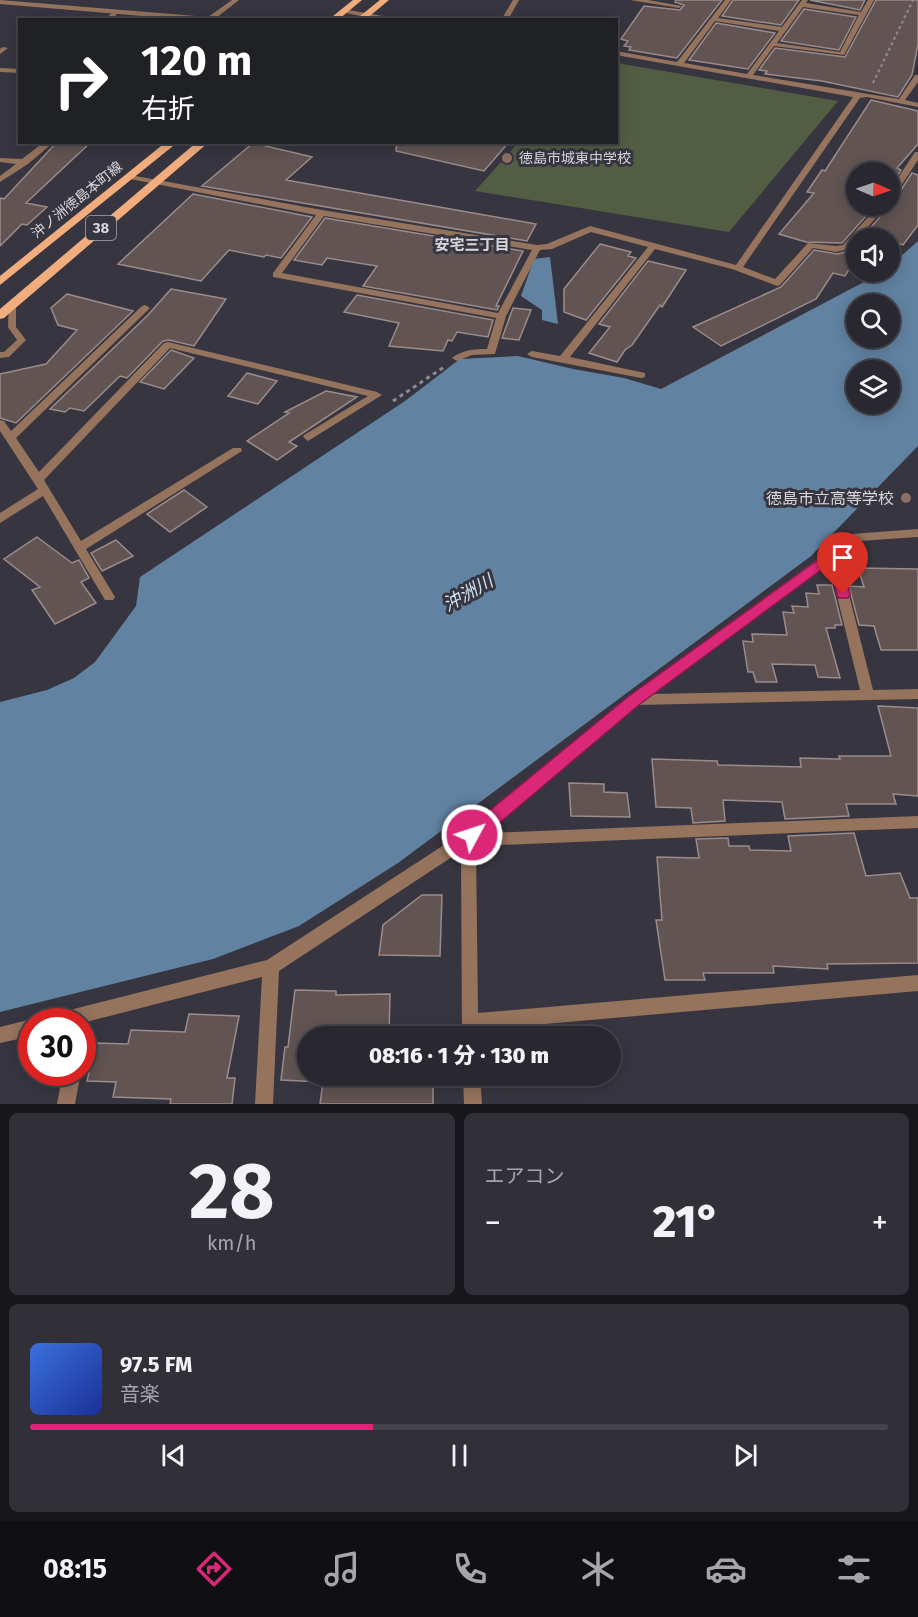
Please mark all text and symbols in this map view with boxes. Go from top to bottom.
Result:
text: 120 m [141,36,252,86]
icon: right [42,42,120,120]
text: 右折 [141,93,195,125]
place label: 徳島市城東中学校 [519,150,631,167]
marker: 徳島市城東中学校 [500,151,514,165]
street label: 沖ノ洲徳島本町線 [28,158,126,242]
north arrow [846,162,900,216]
map controls [846,162,900,414]
road number: 38 [86,216,116,240]
button: sound [846,228,900,282]
district label: 安宅三丁目 [434,236,510,254]
button: search [846,294,900,348]
button: layers [846,360,900,414]
place label: 徳島市立高等学校 [766,489,894,508]
marker: 徳島市立高等学校 [899,491,913,505]
pin [817,532,868,594]
icon: arrive [826,541,859,574]
water label: 沖洲川 [439,569,499,616]
position arrow [440,803,504,867]
speed limit sign: 30 [18,1008,96,1086]
text: 08:16 · 1 分 · 130 m [369,1042,549,1069]
text: 28 [189,1145,275,1239]
text: エアコン [485,1164,565,1188]
text: 21° [653,1195,720,1249]
text: − [485,1203,501,1243]
text: + [872,1203,888,1243]
text: km/h [207,1231,257,1255]
text: 97.5 FM [120,1351,192,1378]
text: 音楽 [120,1382,160,1406]
icon: previous [157,1439,190,1472]
icon: pause [443,1439,476,1472]
icon: next [729,1439,762,1472]
icon: directions [193,1548,235,1590]
icon: music [321,1548,363,1590]
icon: phone [449,1548,491,1590]
icon: climate [577,1548,619,1590]
icon: car [705,1548,747,1590]
icon: filters [833,1548,875,1590]
text: 08:15 [43,1553,107,1585]

